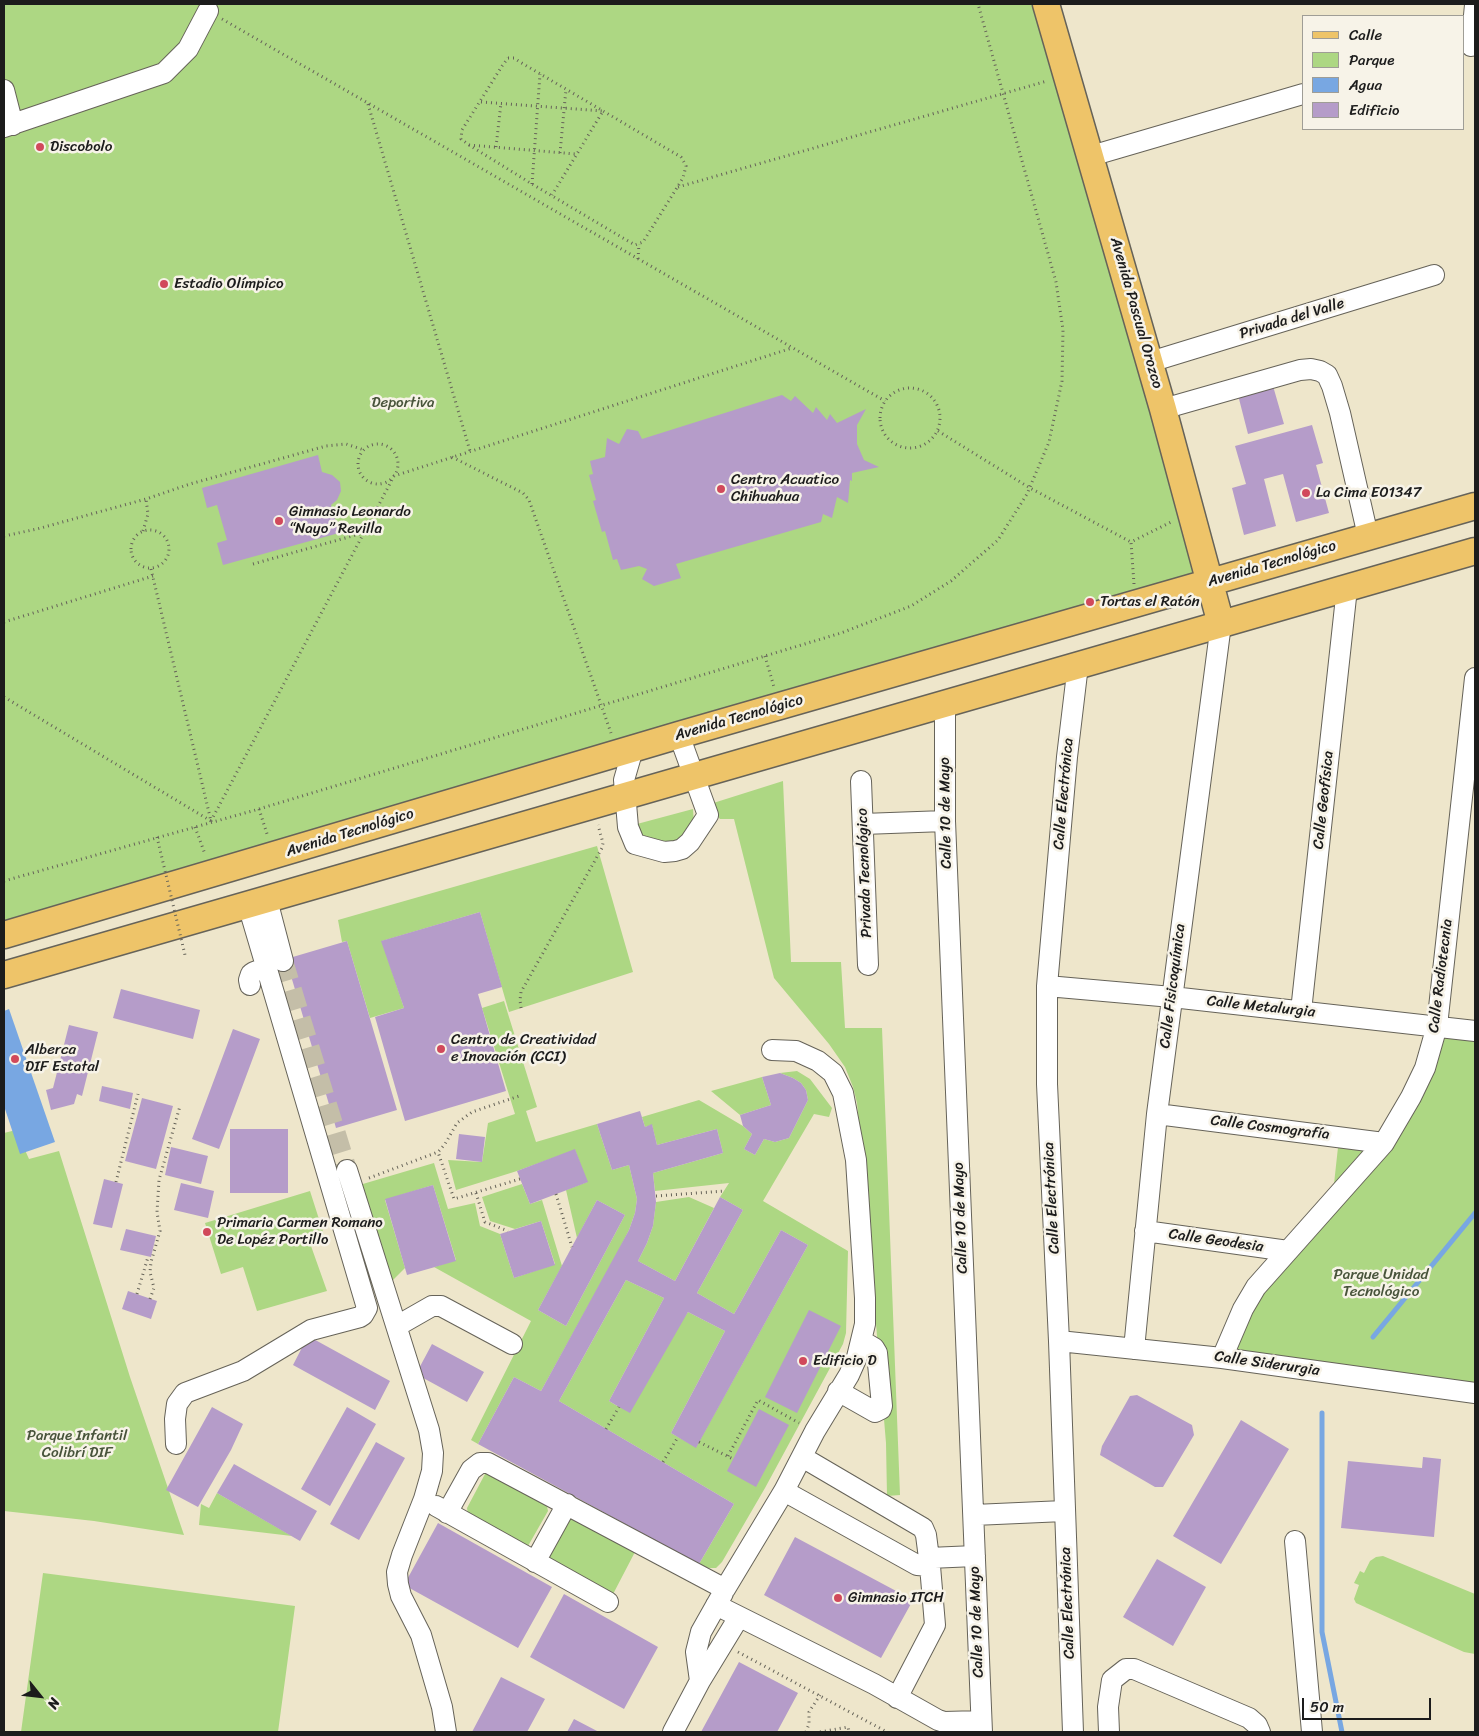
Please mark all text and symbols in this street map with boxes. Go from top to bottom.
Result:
legend [1302,15,1464,130]
text: Calle [1349,22,1382,48]
text: Parque [1349,47,1394,73]
text: Agua [1349,72,1382,98]
text: Edificio [1349,97,1400,123]
place label: Discobolo [50,138,112,156]
marker: Discobolo [34,141,46,153]
street label: Avenida Pascual Orozco [1106,235,1166,391]
place label: Estadio Olímpico [174,275,283,293]
marker: Estadio Olímpico [158,278,170,290]
street label: Privada del Valle [1237,295,1347,343]
park label: Deportiva [371,394,435,412]
place label: Centro Acuatico Chihuahua [731,471,839,506]
marker: Centro Acuatico Chihuahua [715,483,727,495]
place label: La Cima E01347 [1316,484,1421,502]
marker: La Cima E01347 [1300,487,1312,499]
place label: Gimnasio Leonardo “Nayo” Revilla [289,503,411,538]
marker: Gimnasio Leonardo “Nayo” Revilla [273,515,285,527]
street label: Avenida Tecnológico [1206,537,1338,591]
place label: Tortas el Ratón [1100,593,1200,611]
marker: Tortas el Ratón [1084,596,1096,608]
street label: Avenida Tecnológico [673,691,805,745]
street label: Calle Electrónica [1050,737,1078,851]
street label: Calle Geofísica [1310,750,1338,850]
street label: Calle 10 de Mayo [936,757,956,869]
street label: Avenida Tecnológico [284,805,416,861]
street label: Privada Tecnológico [854,808,876,938]
street label: Calle Radiotecnia [1425,918,1457,1034]
street label: Calle Fisicoquímica [1156,923,1190,1049]
street label: Calle Metalurgia [1206,992,1316,1022]
place label: Centro de Creatividad e Inovación (CCI) [451,1031,596,1066]
place label: Alberca DIF Estatal [25,1041,99,1076]
marker: Centro de Creatividad e Inovación (CCI) [435,1043,447,1055]
marker: Alberca DIF Estatal [9,1053,21,1065]
street label: Calle Cosmografía [1210,1112,1330,1144]
street label: Calle Electrónica [1040,1142,1064,1254]
street label: Calle 10 de Mayo [950,1162,972,1274]
place label: Primaria Carmen Romano De Lopéz Portillo [217,1214,383,1249]
street label: Calle Geodesia [1167,1225,1265,1257]
marker: Primaria Carmen Romano De Lopéz Portillo [201,1226,213,1238]
park label: Parque Unidad Tecnológico [1334,1266,1428,1301]
street label: Calle Siderurgia [1213,1348,1321,1380]
place label: Edificio D [813,1352,876,1370]
marker: Edificio D [797,1355,809,1367]
park label: Parque Infantil Colibrí DIF [27,1427,127,1462]
street label: Calle Electrónica [1057,1547,1079,1659]
street label: Calle 10 de Mayo [966,1566,988,1678]
place label: Gimnasio ITCH [848,1589,944,1607]
marker: Gimnasio ITCH [832,1592,844,1604]
north arrow [15,1671,65,1721]
scale bar [1304,1688,1433,1720]
text: N [40,1693,67,1714]
text: 50 m [1310,1694,1344,1720]

